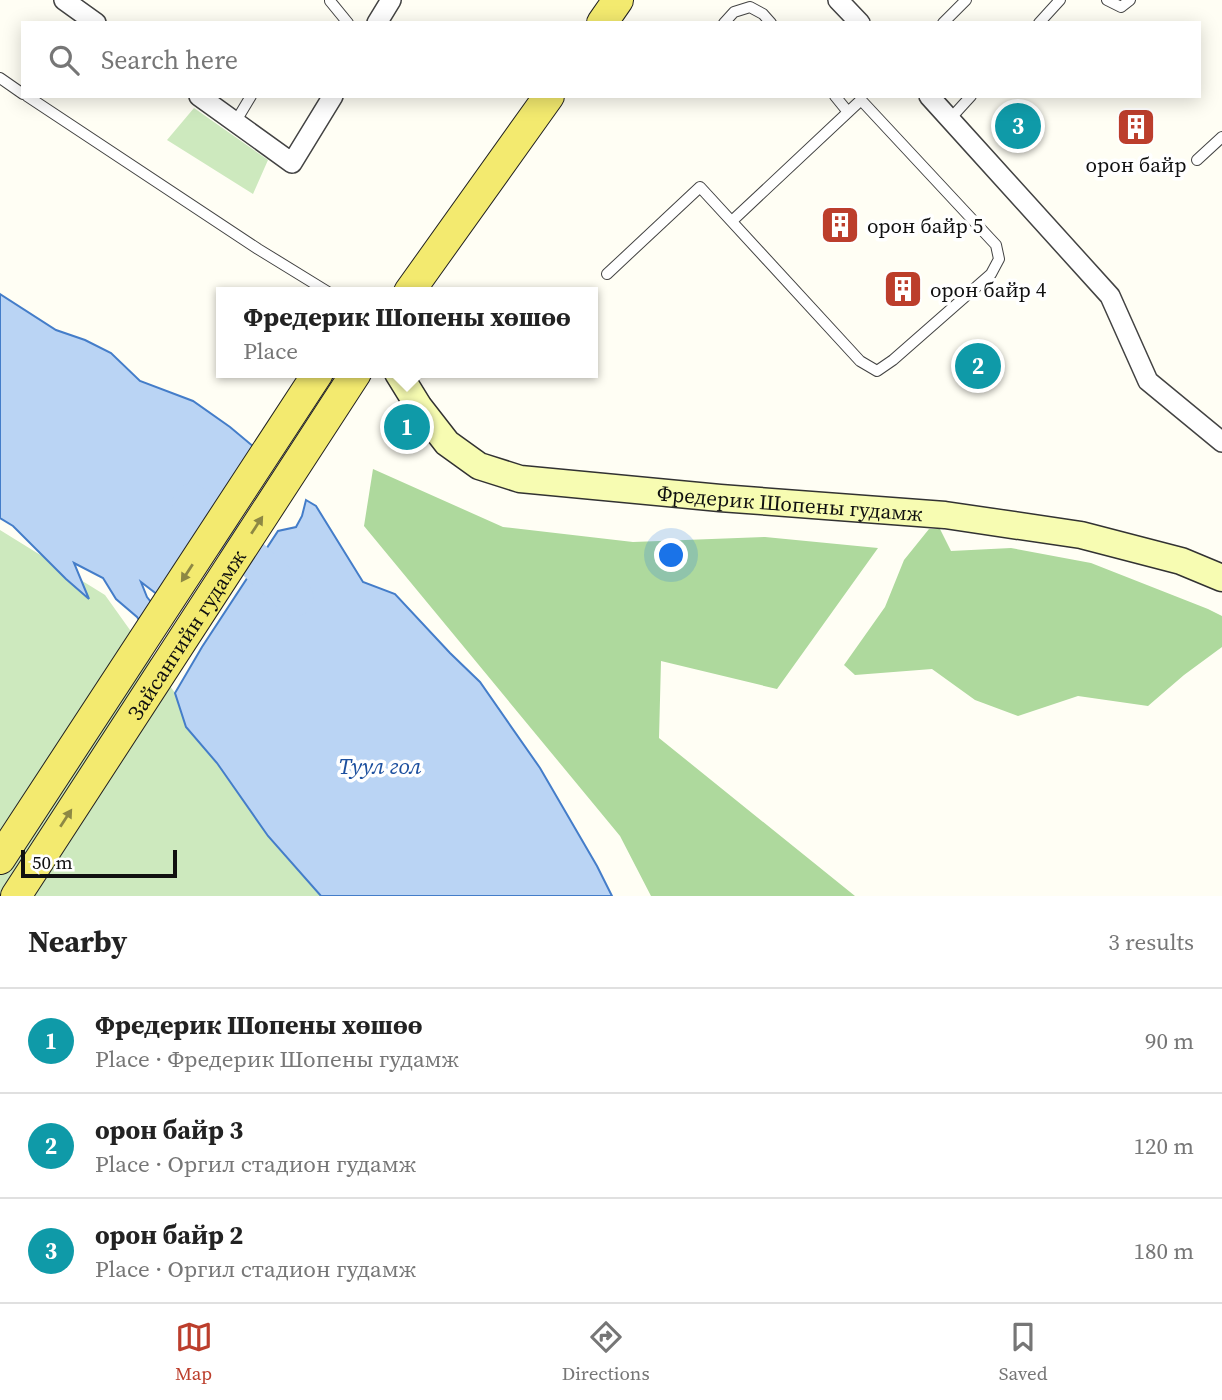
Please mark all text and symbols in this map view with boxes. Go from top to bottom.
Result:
search box [21,21,1201,98]
icon: search [45,41,83,79]
text: Search here [101,42,238,78]
pin: 3 [995,100,1041,152]
building icon: орон байр [1115,106,1157,148]
place label: орон байр [1086,150,1186,179]
building icon: орон байр 5 [819,204,861,246]
place label: орон байр 5 [867,211,983,240]
building icon: орон байр 4 [882,268,924,310]
place label: орон байр 4 [930,275,1047,304]
popup [216,287,598,378]
text: Фредерик Шопены хөшөө [243,299,571,335]
text: Place [243,335,298,367]
pin: 2 [955,340,1001,392]
pin: 1 [384,401,430,453]
street label: Фредерик Шопены гудамж [656,478,924,528]
one-way arrow [251,515,264,535]
your location [654,538,688,572]
street label: Зайсангийн гудамж [120,544,252,725]
one-way arrow [180,563,193,583]
water label: Туул гол [339,750,422,782]
one-way arrow [60,809,73,828]
scale bar [21,847,177,879]
text: 50 m [32,849,73,875]
text: Nearby [28,921,127,962]
text: 3 results [1108,926,1194,958]
text: Фредерик Шопены хөшөө [95,1007,422,1043]
text: 1 [45,1025,57,1057]
text: 90 m [1145,1025,1194,1057]
text: Place · Фредерик Шопены гудамж [95,1043,459,1075]
text: орон байр 3 [95,1112,243,1148]
text: 2 [45,1130,57,1162]
text: 120 m [1133,1130,1194,1162]
text: Place · Оргил стадион гудамж [95,1148,416,1180]
text: орон байр 2 [95,1217,243,1253]
text: 3 [45,1235,57,1267]
text: 180 m [1133,1235,1194,1267]
text: Place · Оргил стадион гудамж [95,1253,416,1285]
tab: Map [175,1318,213,1386]
tab: Directions [562,1318,650,1386]
tab: Saved [999,1318,1047,1386]

